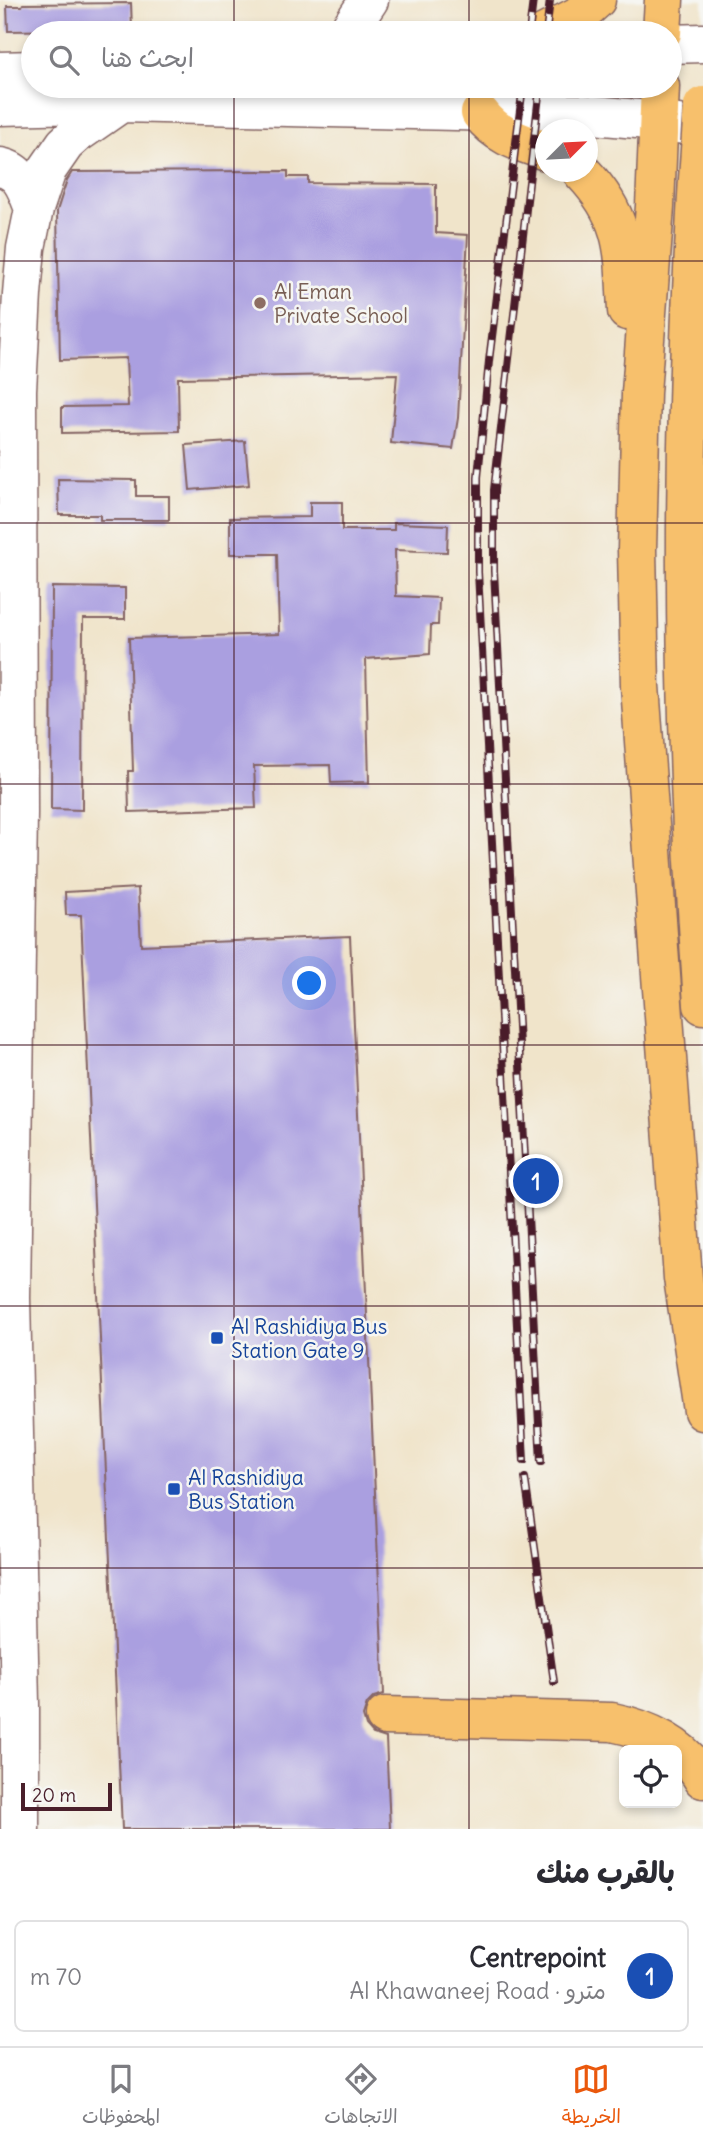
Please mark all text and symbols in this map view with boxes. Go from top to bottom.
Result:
search box [21,21,682,98]
icon: search [45,41,83,79]
text: ابحث هنا [101,41,194,74]
north arrow [535,119,598,182]
place label: Al Eman Private School [274,278,408,329]
marker: Al Eman Private School [252,295,268,311]
your location [292,966,326,1000]
pin: 1 [513,1155,559,1207]
place label: Al Rashidiya Bus Station Gate 9 [231,1313,387,1364]
marker: Al Rashidiya Bus Station Gate 9 [209,1330,225,1346]
place label: Al Rashidiya Bus Station [188,1464,304,1515]
marker: Al Rashidiya Bus Station [166,1481,182,1497]
map controls [619,1745,682,1808]
button: locate [619,1745,682,1808]
scale bar [21,1780,112,1812]
text: 20 m [32,1783,76,1807]
text: بالقرب منك [536,1853,675,1891]
text: Centrepoint [469,1941,606,1974]
text: 70 m [30,1962,82,1991]
text: 1 [645,1962,655,1991]
text: مترو · Al Khawaneej Road [350,1976,606,2005]
tab: المحفوظات [82,2060,160,2133]
tab: الاتجاهات [324,2060,398,2133]
tab: الخريطة [562,2060,621,2133]

